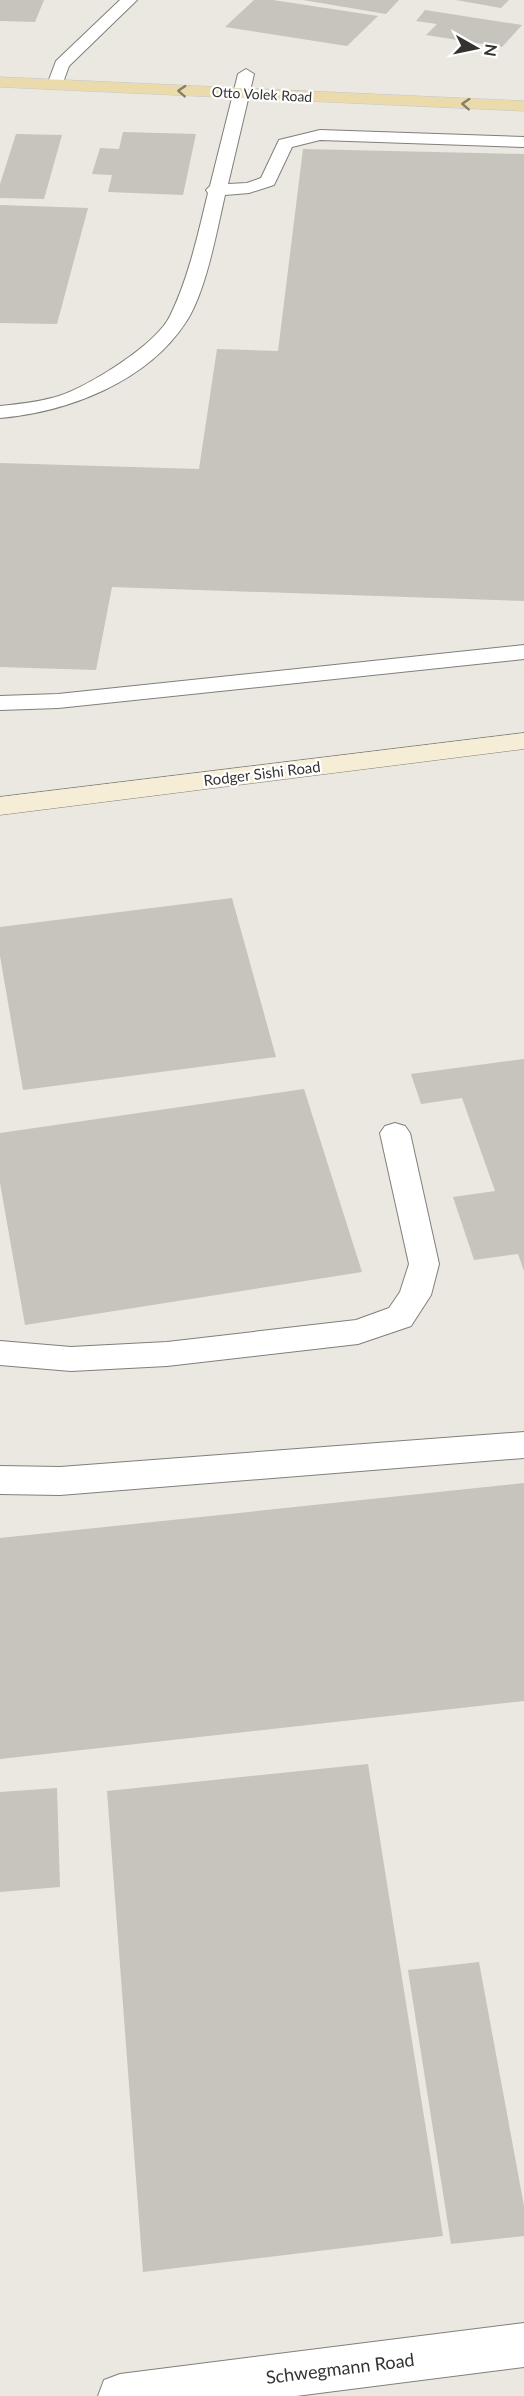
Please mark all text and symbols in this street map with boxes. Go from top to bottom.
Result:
north arrow [446,18,506,78]
text: N [481,43,502,58]
street label: Otto Volek Road [211,83,313,105]
one-way arrow [178,84,187,97]
one-way arrow [461,97,470,110]
street label: Rodger Sishi Road [203,757,321,789]
street label: Schwegmann Road [264,2348,416,2388]

